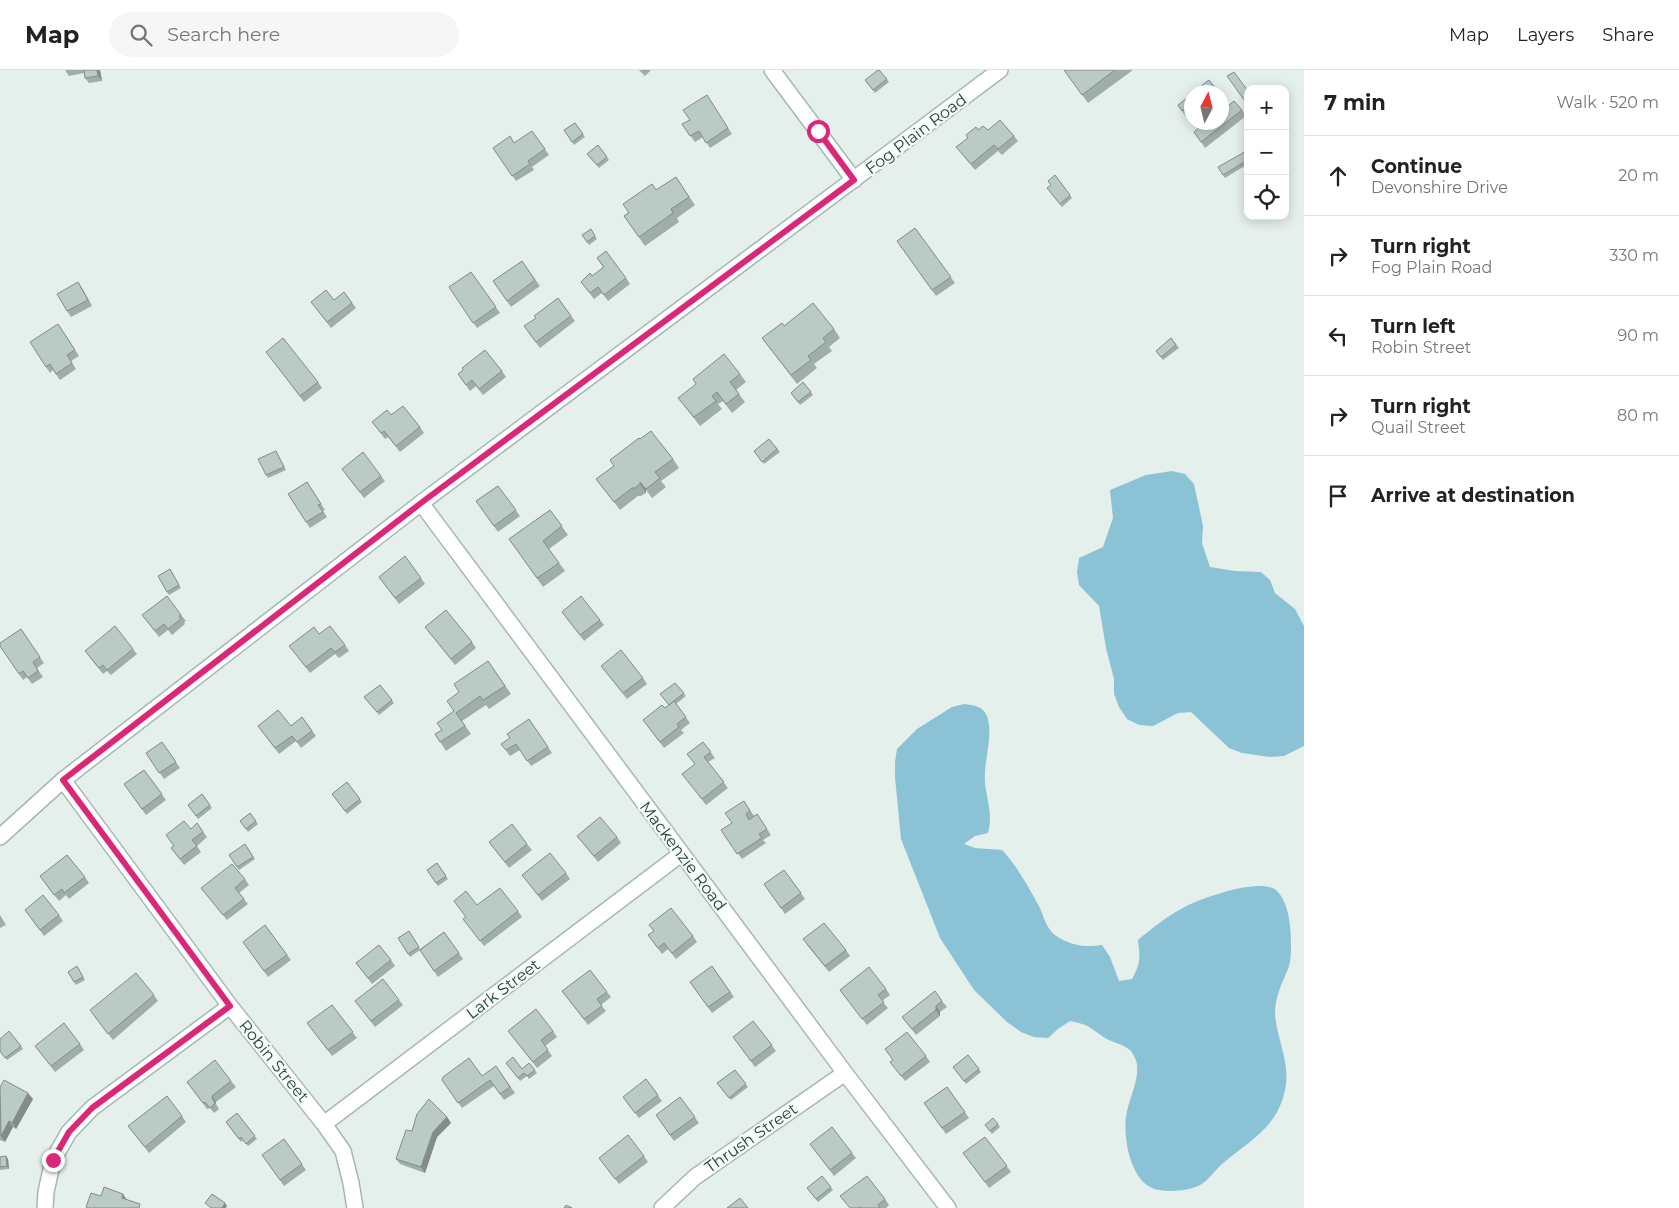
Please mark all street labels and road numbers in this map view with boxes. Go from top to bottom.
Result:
street label: Fog Plain Road [862,90,970,178]
street label: Mackenzie Road [636,798,730,914]
street label: Lark Street [462,955,544,1023]
street label: Robin Street [235,1016,313,1106]
street label: Thrush Street [701,1099,801,1177]

